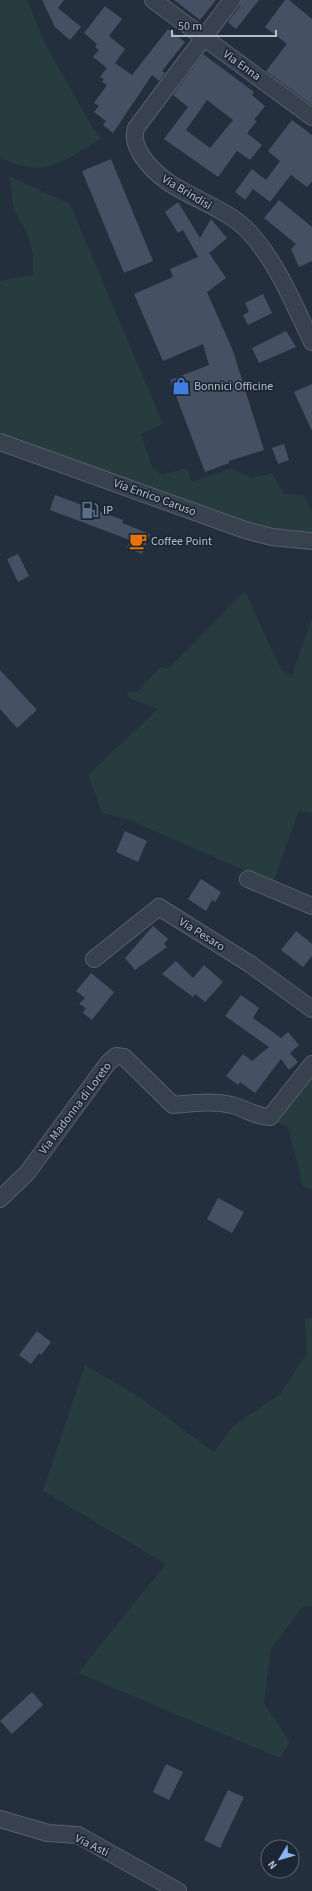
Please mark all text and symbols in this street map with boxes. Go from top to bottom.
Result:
scale bar [172,12,276,38]
text: 50 m [178,18,202,35]
street label: Via Enna [219,46,264,85]
street label: Via Brindisi [158,171,215,214]
shop icon: Bonnici Officine [171,376,191,396]
place label: Bonnici Officine [194,378,273,395]
street label: Via Enrico Caruso [111,475,199,520]
fuel station icon: IP [80,500,100,520]
place label: IP [103,502,113,519]
cafe icon: Coffee Point [128,531,148,551]
place label: Coffee Point [151,533,212,550]
street label: Via Pesaro [175,914,228,955]
street label: Via Madonna di Loreto [35,1059,116,1158]
street label: Via Asti [72,1830,112,1861]
north arrow [260,1839,300,1879]
text: N [264,1857,281,1872]

